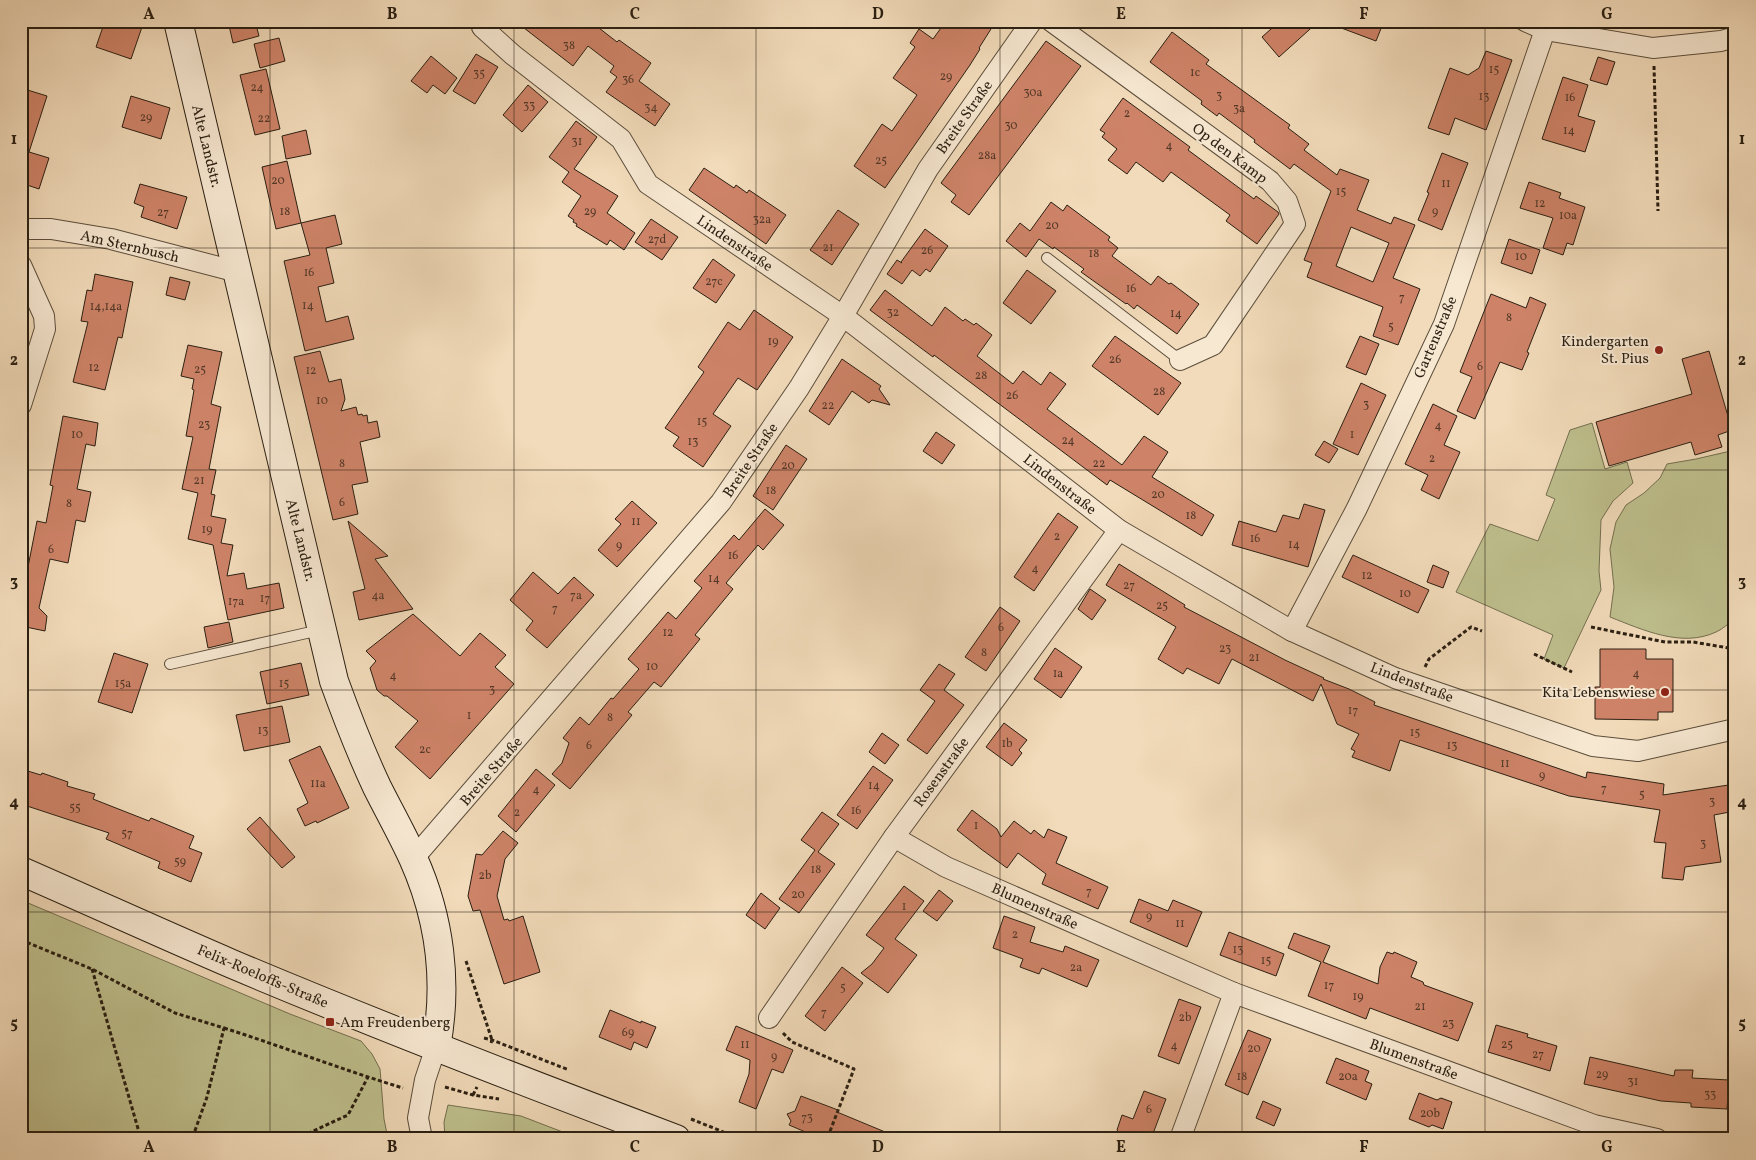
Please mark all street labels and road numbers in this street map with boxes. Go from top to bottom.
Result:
street label: Breite Straße [932,77,998,159]
street label: Alte Landstr. [185,103,226,190]
street label: Op den Kamp [1187,119,1271,190]
street label: Lindenstraße [692,211,776,278]
street label: Am Sternbusch [78,226,181,269]
street label: Gartenstraße [1410,293,1463,382]
street label: Breite Straße [719,419,784,502]
street label: Lindenstraße [1018,450,1100,521]
street label: Alte Landstr. [279,497,320,584]
street label: Lindenstraße [1367,658,1456,709]
street label: Breite Straße [456,733,528,811]
street label: Rosenstraße [910,734,975,812]
street label: Blumenstraße [988,879,1081,936]
street label: Felix-Roeloffs-Straße [194,940,331,1015]
street label: Blumenstraße [1366,1035,1461,1086]

